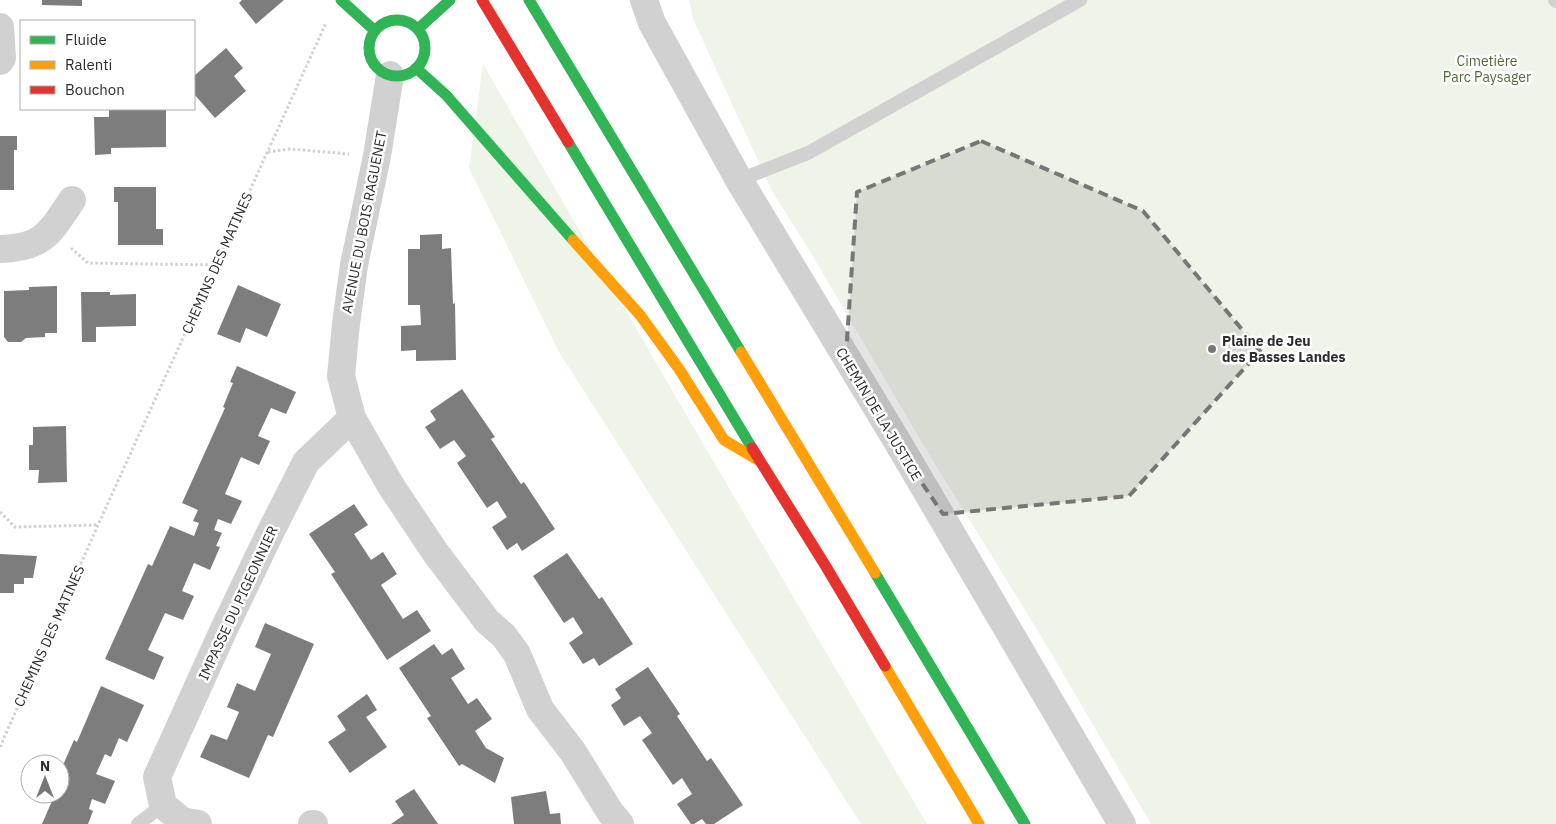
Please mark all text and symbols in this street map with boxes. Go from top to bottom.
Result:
legend [20,20,195,110]
text: Fluide [65,30,107,49]
park label: Cimetière Parc Paysager [1443,52,1531,86]
text: Ralenti [65,55,112,74]
text: Bouchon [65,80,125,99]
street label: AVENUE DU BOIS RAGUENET [337,129,391,315]
street label: CHEMINS DES MATINES [178,189,256,337]
place label: Plaine de Jeu des Basses Landes [1222,332,1346,366]
marker: Plaine de Jeu des Basses Landes [1206,343,1218,355]
street label: CHEMIN DE LA JUSTICE [832,344,926,484]
street label: IMPASSE DU PIGEONNIER [194,523,282,683]
street label: CHEMINS DES MATINES [10,562,88,710]
north arrow [20,754,70,804]
text: N [40,757,50,775]

